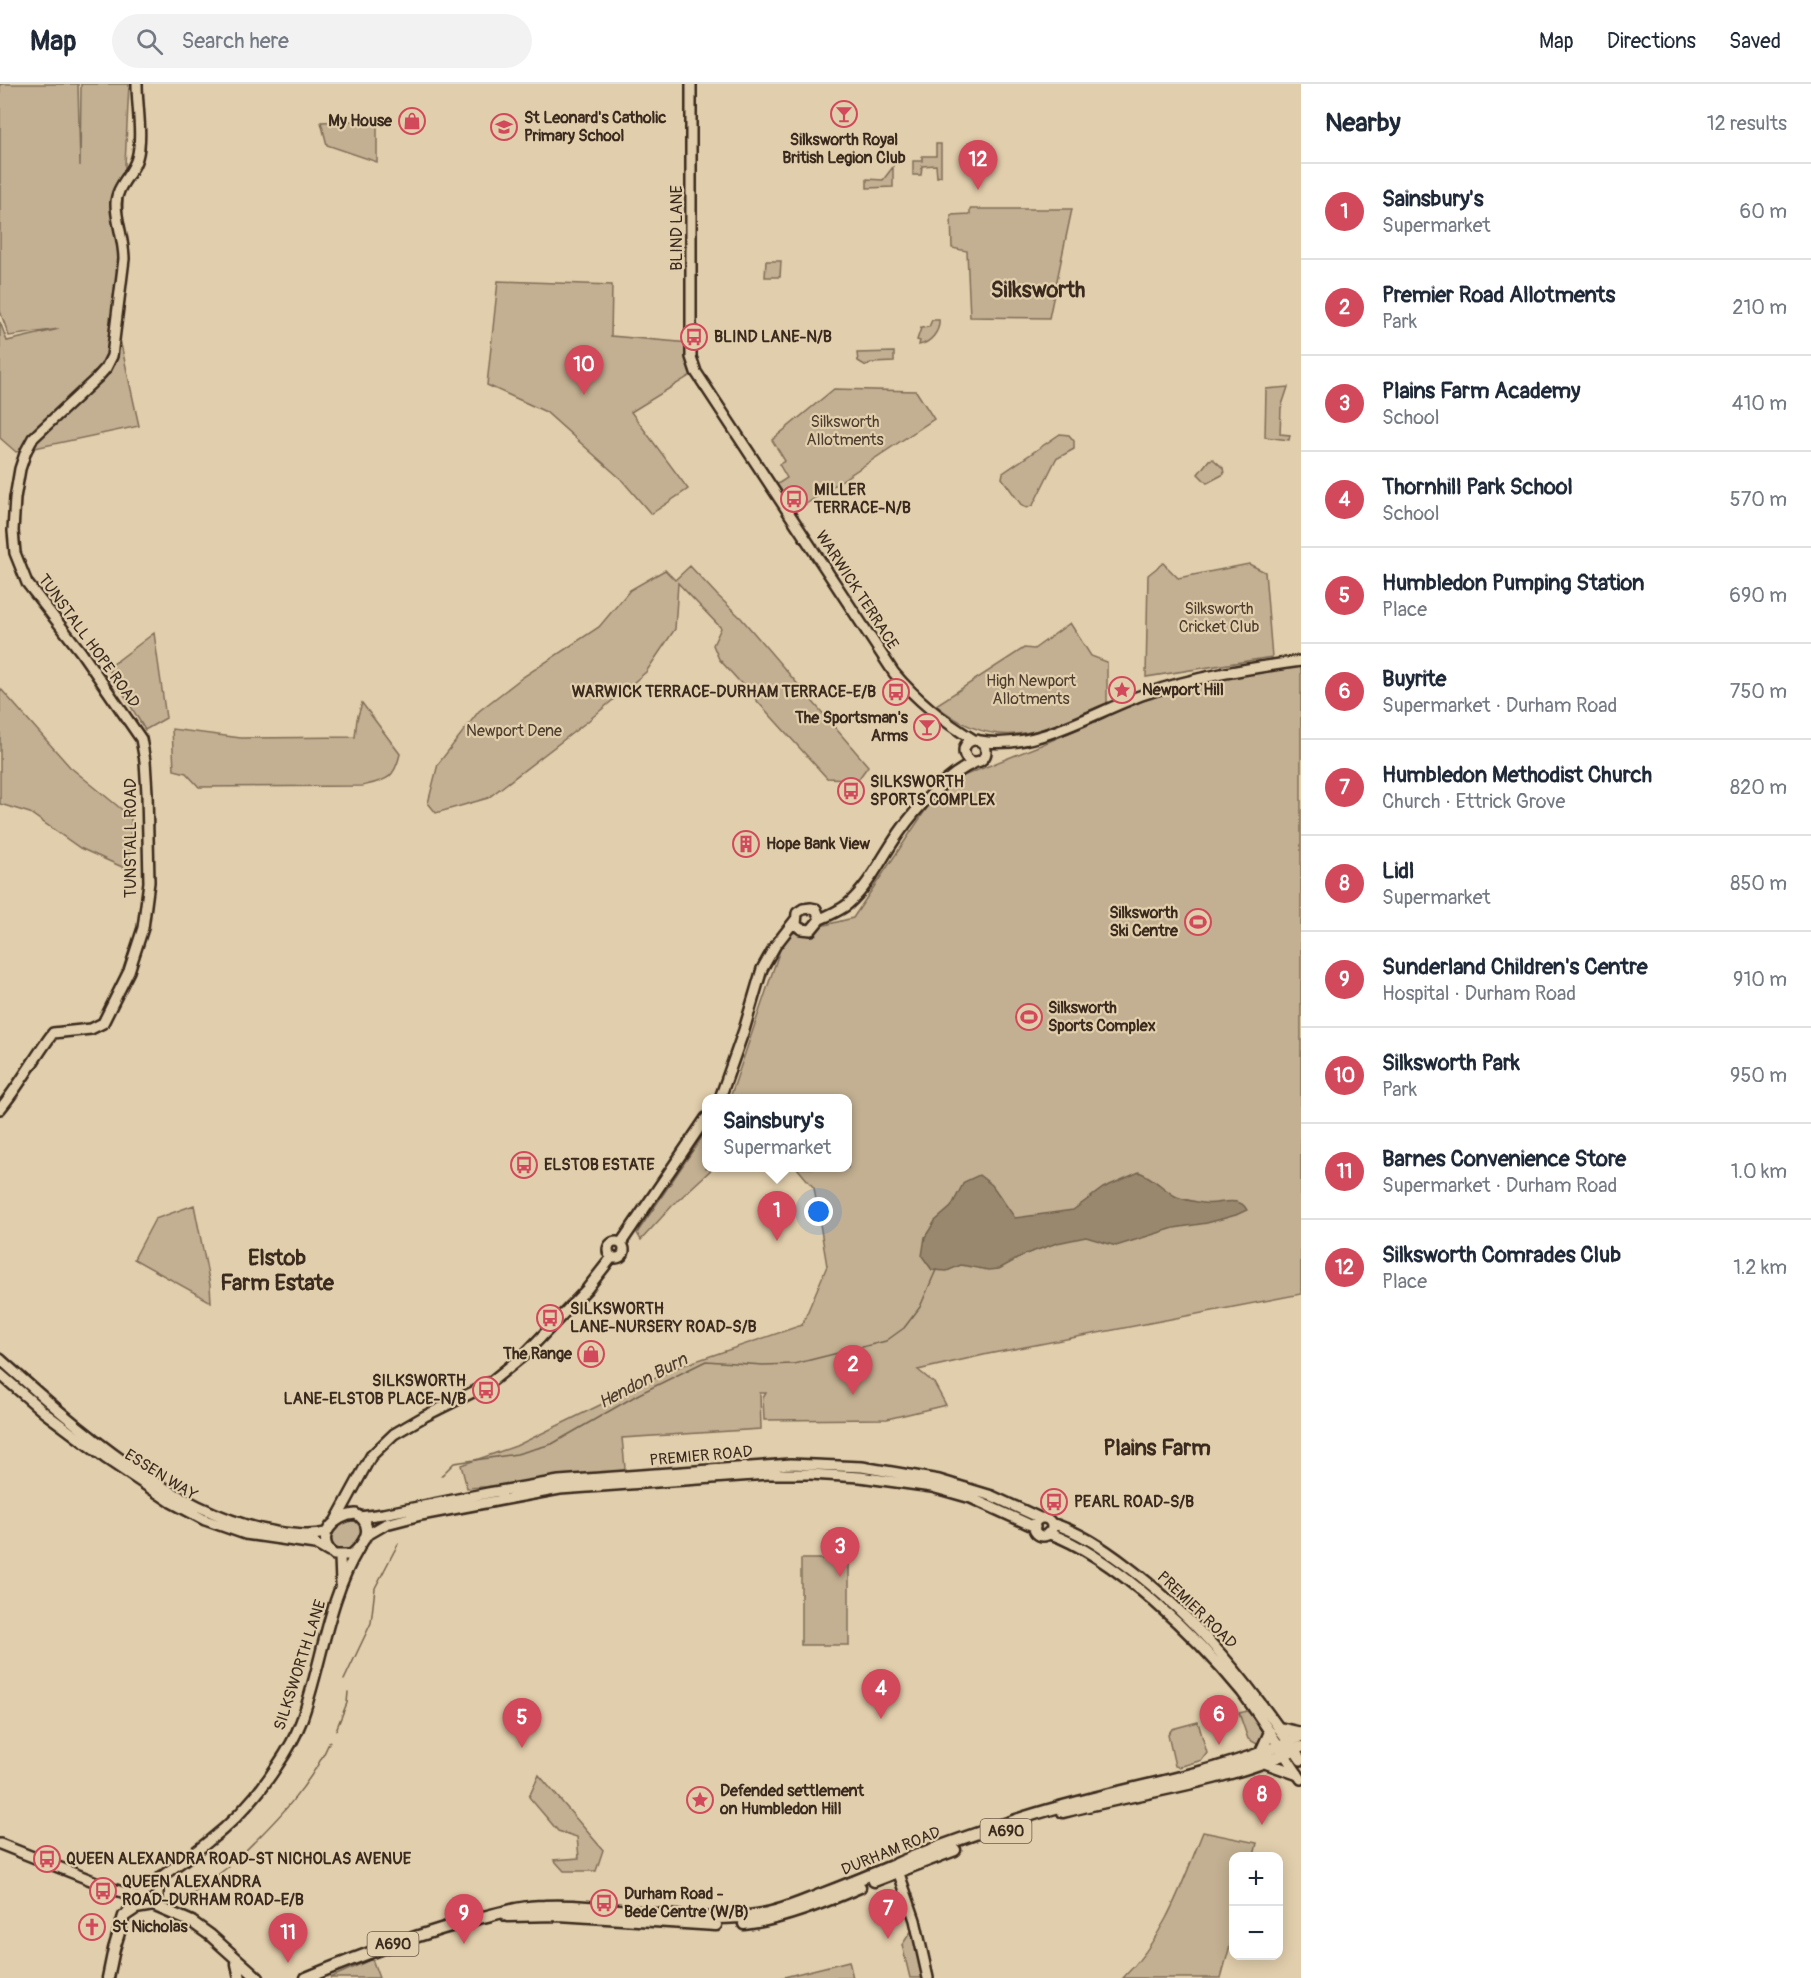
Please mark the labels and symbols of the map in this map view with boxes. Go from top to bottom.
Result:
bar icon: Silksworth Royal British Legion Club [829,99,859,129]
shop icon: My House [397,106,427,136]
place label: St Leonard's Catholic Primary School [524,108,666,146]
place label: My House [328,111,393,131]
school or university icon: St Leonard's Catholic Primary School [489,112,519,142]
place label: Silksworth Royal British Legion Club [782,130,906,168]
pin: 12 [958,141,998,190]
street label: BLIND LANE [667,185,687,271]
district label: Silksworth [991,276,1085,304]
bus stop icon: BLIND LANE-N/B [679,322,709,352]
place label: BLIND LANE-N/B [714,327,832,347]
pin: 10 [564,346,604,395]
park label: Silksworth Allotments [806,412,884,450]
place label: MILLER TERRACE-N/B [813,480,911,518]
bus stop icon: MILLER TERRACE-N/B [779,484,809,514]
street label: WARWICK TERRACE [811,527,903,653]
street label: TUNSTALL HOPE ROAD [34,570,144,712]
park label: Silksworth Cricket Club [1179,599,1259,637]
park label: High Newport Allotments [986,671,1077,709]
place icon: Newport Hill [1107,675,1137,705]
bus stop icon: WARWICK TERRACE-DURHAM TERRACE-E/B [881,677,911,707]
place label: Newport Hill [1142,680,1224,700]
place label: WARWICK TERRACE-DURHAM TERRACE-E/B [572,682,876,702]
place label: The Sportsman's Arms [794,708,909,746]
bar icon: The Sportsman's Arms [912,712,942,742]
park label: Newport Dene [466,721,562,741]
place label: SILKSWORTH SPORTS COMPLEX [870,772,995,810]
bus stop icon: SILKSWORTH SPORTS COMPLEX [836,776,866,806]
street label: TUNSTALL ROAD [121,778,141,898]
building icon: Hope Bank View [731,829,761,859]
place label: Hope Bank View [766,834,870,854]
place label: Silksworth Ski Centre [1109,903,1179,941]
sports icon: Silksworth Ski Centre [1183,907,1213,937]
place label: Silksworth Sports Complex [1048,998,1156,1036]
sports icon: Silksworth Sports Complex [1014,1002,1044,1032]
bus stop icon: ELSTOB ESTATE [509,1150,539,1180]
place label: ELSTOB ESTATE [544,1155,655,1175]
pin: 1 [758,1192,796,1241]
your location [804,1197,833,1226]
district label: Elstob Farm Estate [220,1244,335,1297]
place label: SILKSWORTH LANE-NURSERY ROAD-S/B [570,1299,757,1337]
bus stop icon: SILKSWORTH LANE-NURSERY ROAD-S/B [535,1303,565,1333]
shop icon: The Range [576,1339,606,1369]
place label: The Range [502,1344,573,1364]
pin: 2 [834,1346,872,1395]
water label: Hendon Burn [595,1348,692,1414]
place label: SILKSWORTH LANE-ELSTOB PLACE-N/B [284,1371,466,1409]
bus stop icon: SILKSWORTH LANE-ELSTOB PLACE-N/B [471,1375,501,1405]
district label: Plains Farm [1103,1434,1211,1462]
street label: PREMIER ROAD [649,1442,753,1470]
street label: ESSEN WAY [121,1445,201,1505]
bus stop icon: PEARL ROAD-S/B [1039,1487,1069,1517]
place label: PEARL ROAD-S/B [1074,1492,1194,1512]
pin: 3 [820,1528,860,1577]
street label: PREMIER ROAD [1153,1567,1241,1653]
street label: SILKSWORTH LANE [269,1597,331,1733]
pin: 4 [862,1670,900,1719]
pin: 6 [1200,1696,1238,1745]
pin: 5 [502,1698,542,1748]
pin: 8 [1242,1776,1282,1825]
place label: Defended settlement on Humbledon Hill [719,1781,864,1819]
place icon: Defended settlement on Humbledon Hill [685,1785,715,1815]
road number: A690 [980,1819,1032,1843]
street label: DURHAM ROAD [838,1822,944,1880]
bus stop icon: QUEEN ALEXANDRA ROAD-ST NICHOLAS AVENUE [32,1844,62,1874]
place label: QUEEN ALEXANDRA ROAD-ST NICHOLAS AVENUE [66,1849,412,1869]
place label: QUEEN ALEXANDRA ROAD-DURHAM ROAD-E/B [122,1872,304,1910]
bus stop icon: QUEEN ALEXANDRA ROAD-DURHAM ROAD-E/B [88,1876,118,1906]
place label: Durham Road - Bede Centre (W/B) [624,1884,749,1922]
bus stop icon: Durham Road - Bede Centre (W/B) [589,1888,619,1918]
pin: 7 [868,1890,908,1939]
pin: 9 [444,1894,484,1944]
church icon: St Nicholas [77,1912,107,1942]
pin: 11 [268,1914,308,1963]
place label: St Nicholas [112,1917,188,1937]
road number: A690 [368,1932,418,1956]

